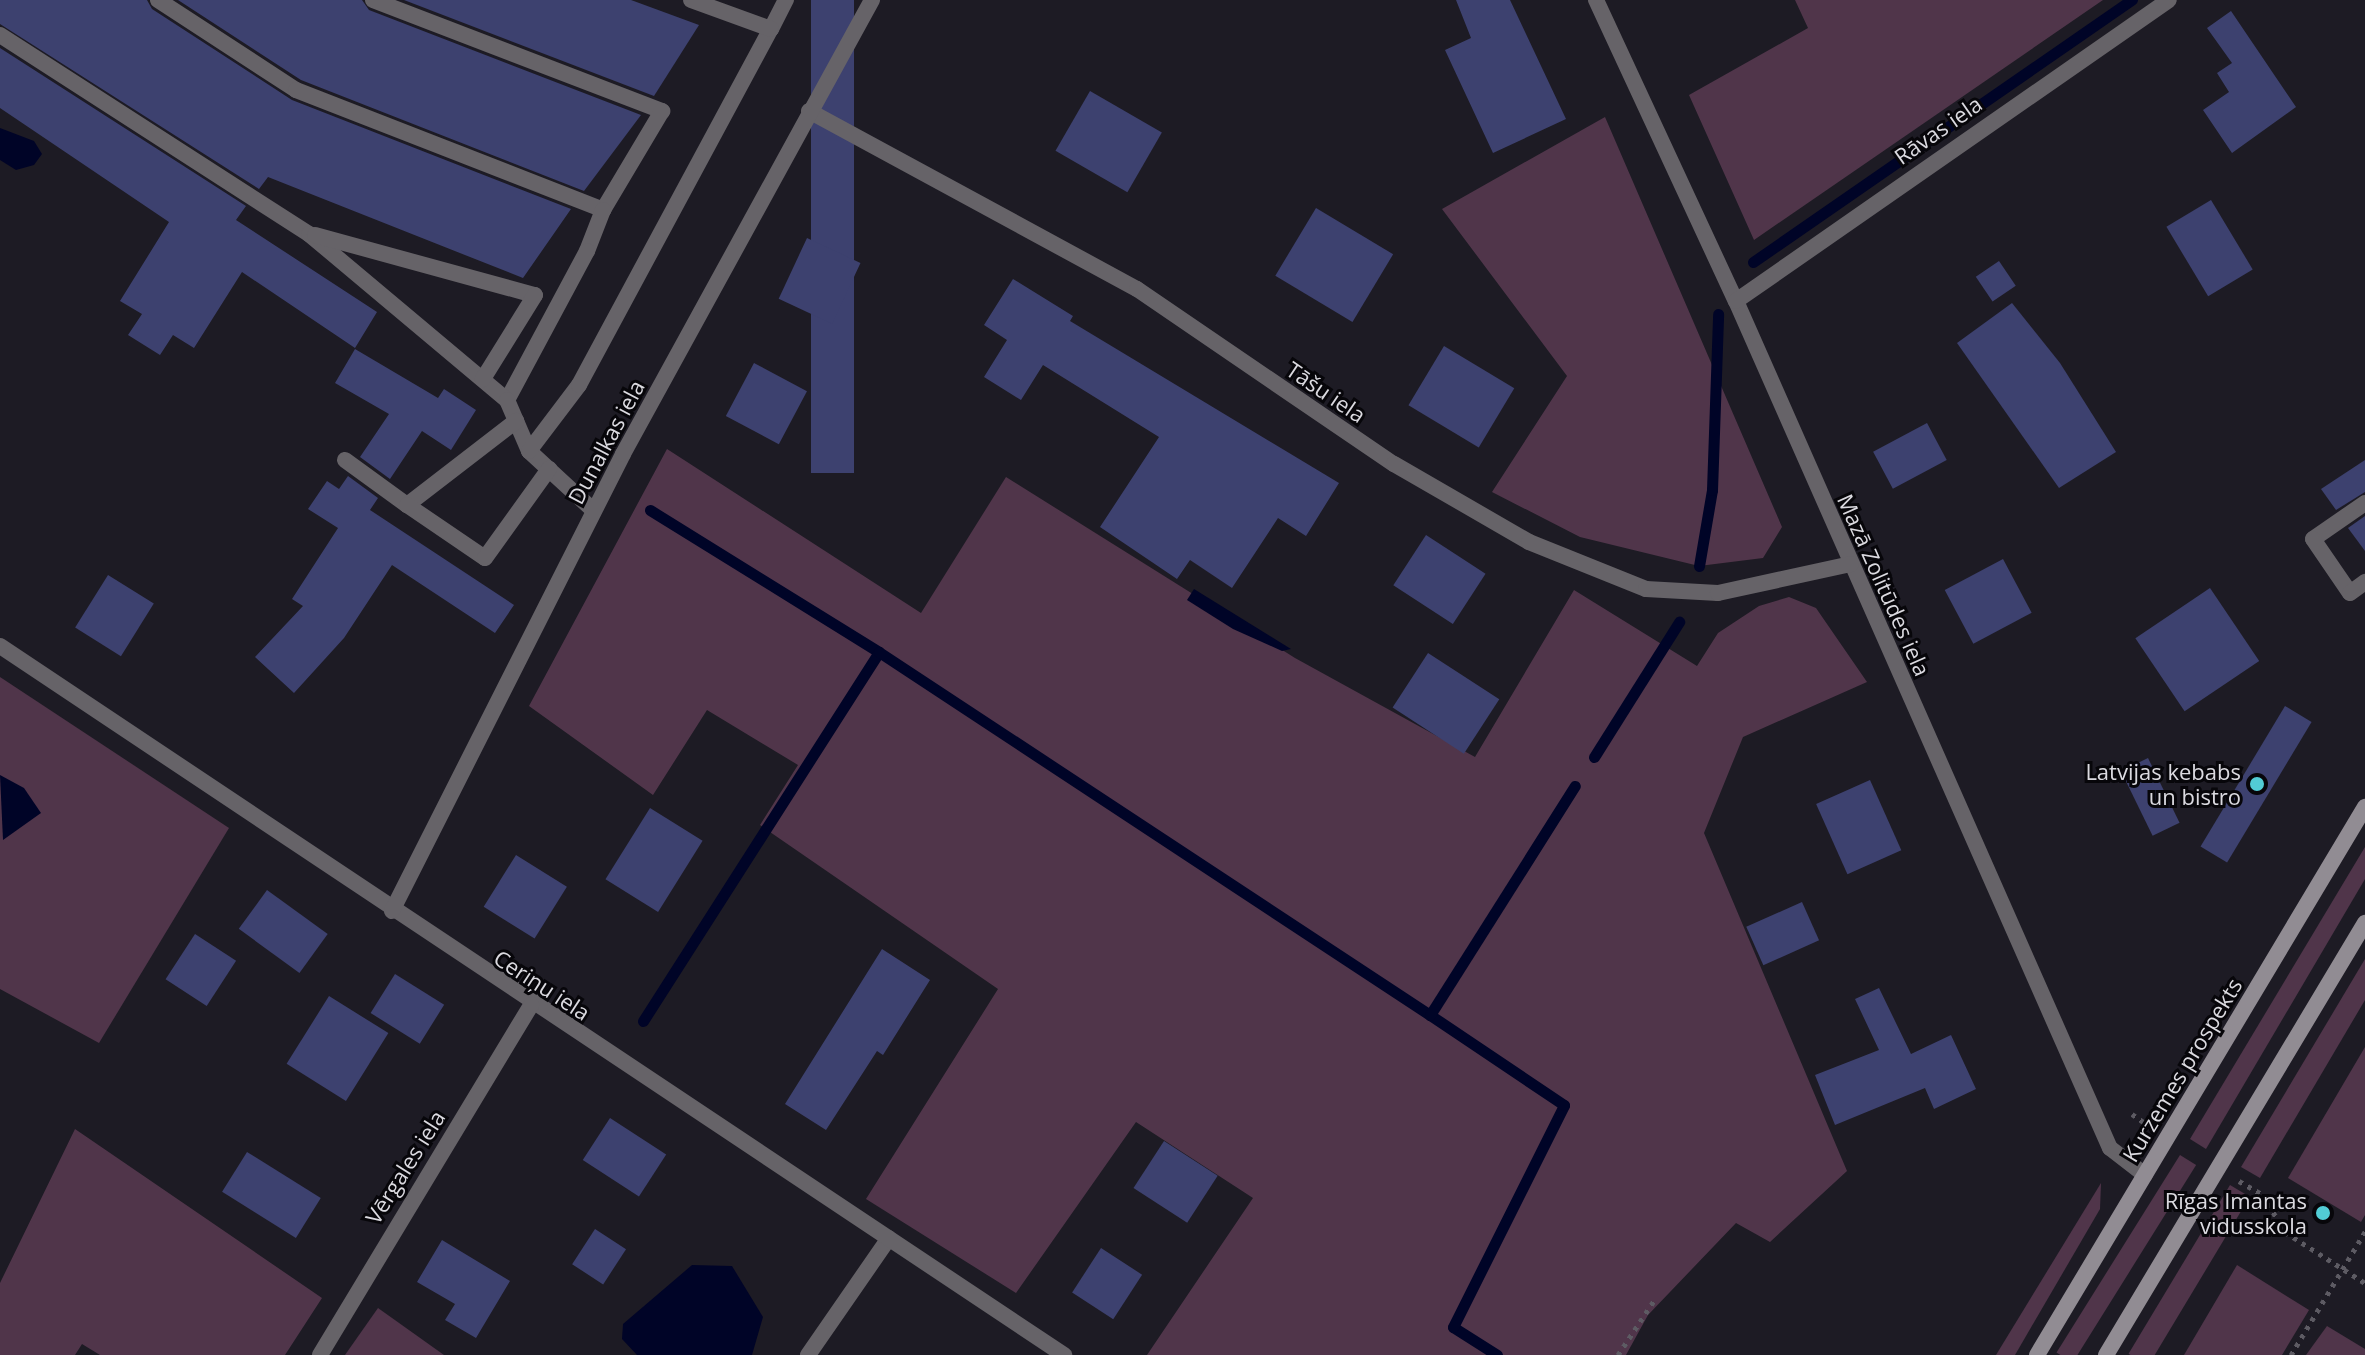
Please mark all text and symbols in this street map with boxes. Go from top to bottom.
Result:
street label: Rāvas iela [1889,90,1987,170]
street label: Tāšu iela [1281,356,1371,428]
street label: Dunalkas iela [562,376,650,508]
street label: Mazā Zolitūdes iela [1832,490,1936,680]
place label: Latvijas kebabs un bistro [2085,758,2241,810]
marker: Latvijas kebabs un bistro [2248,775,2266,793]
street label: Ceriņu iela [489,944,595,1026]
street label: Kurzemes prospekts [2117,973,2247,1167]
street label: Vērgales iela [360,1106,450,1228]
place label: Rīgas Imantas vidusskola [2165,1187,2307,1238]
marker: Rīgas Imantas vidusskola [2314,1204,2332,1222]

